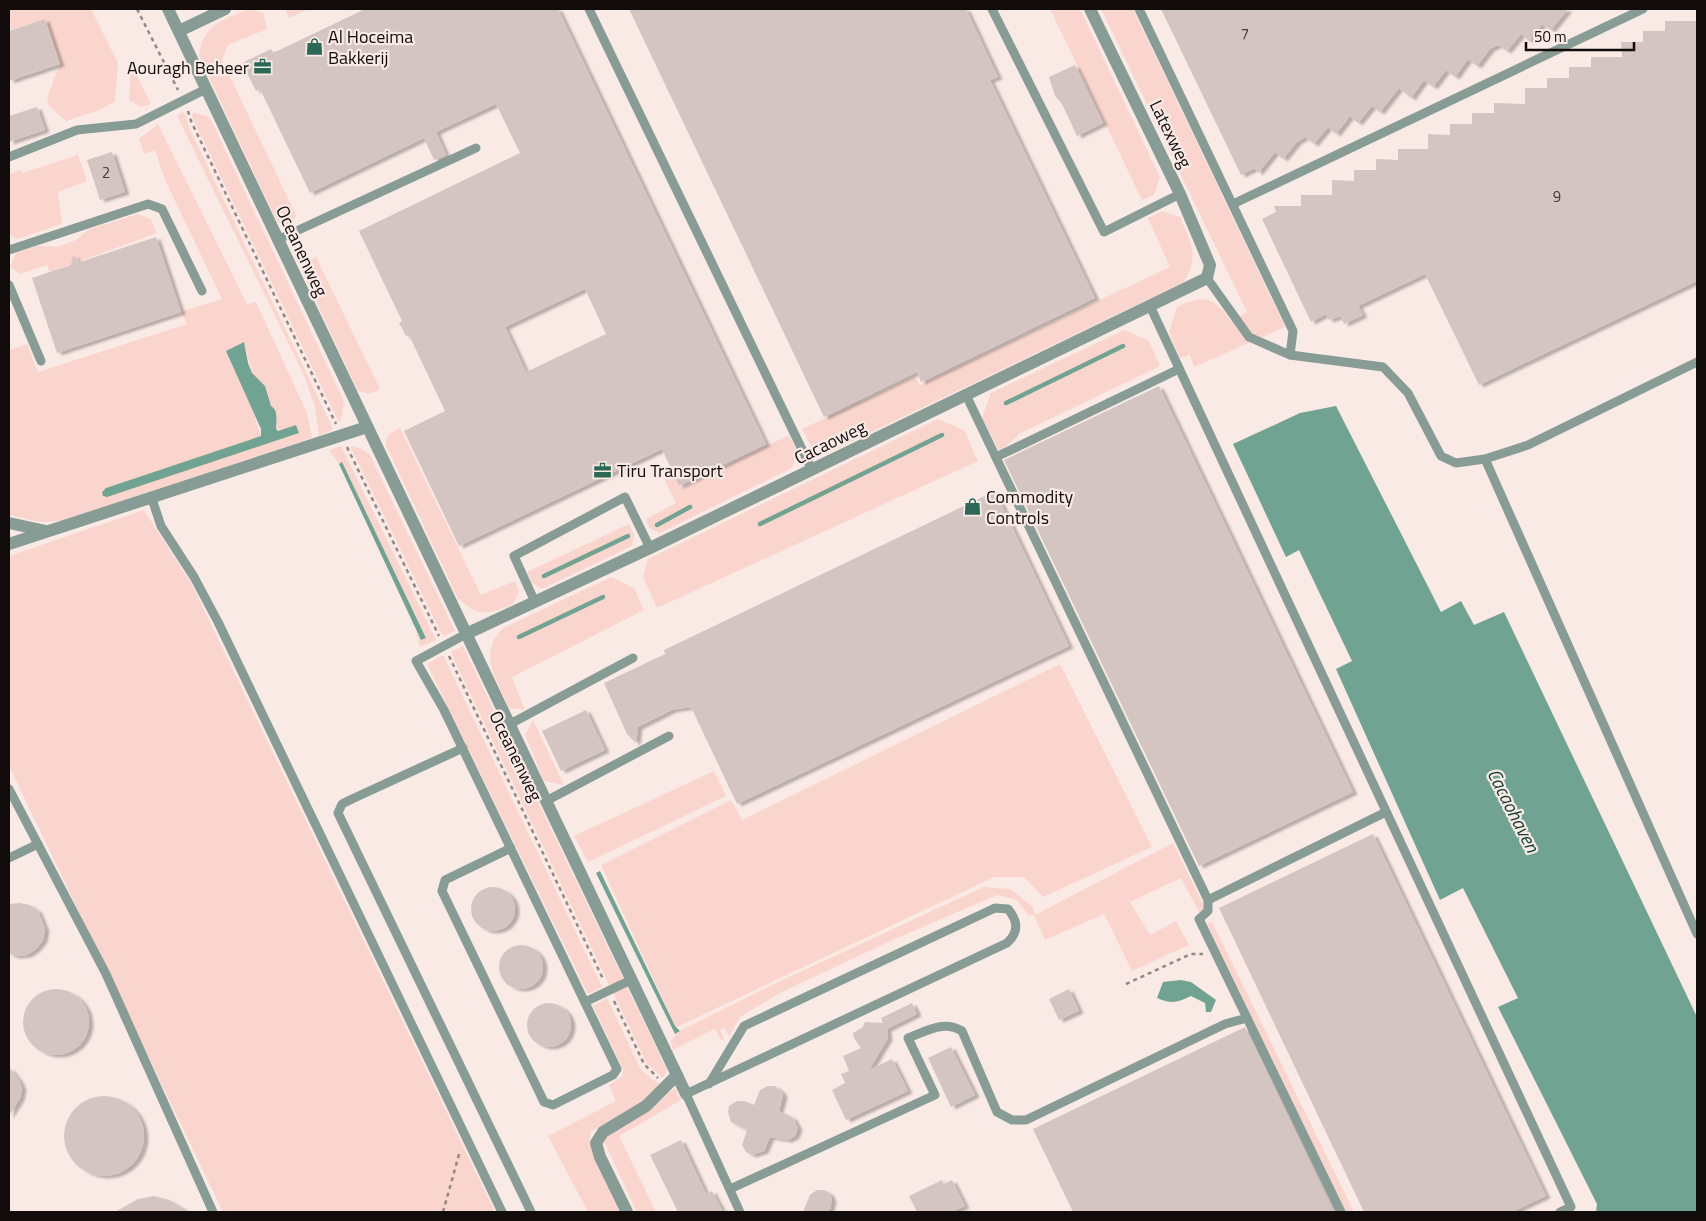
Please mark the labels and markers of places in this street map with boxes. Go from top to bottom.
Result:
place label: Al Hoceima Bakkerij [328,23,413,71]
shop icon: Al Hoceima Bakkerij [304,36,324,56]
place label: Aouragh Beheer [127,54,249,81]
office icon: Aouragh Beheer [253,57,273,77]
place label: Tiru Transport [617,457,724,484]
office icon: Tiru Transport [593,460,613,480]
place label: Commodity Controls [986,483,1073,531]
shop icon: Commodity Controls [962,496,982,516]

